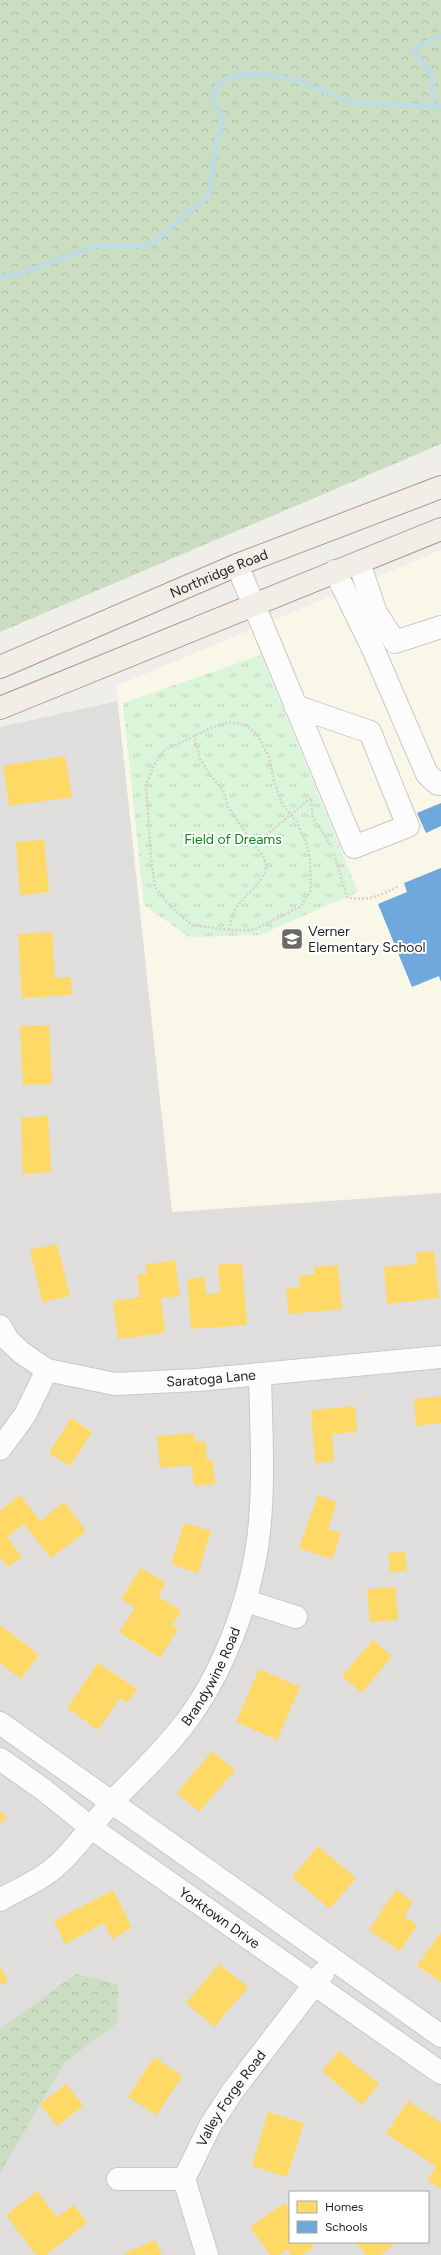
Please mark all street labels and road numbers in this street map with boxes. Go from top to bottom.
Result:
street label: Northridge Road [167,546,270,601]
street label: Saratoga Lane [166,1366,257,1390]
street label: Brandywine Road [178,1625,244,1729]
street label: Yorktown Drive [176,1883,264,1952]
street label: Valley Forge Road [193,2047,269,2149]

